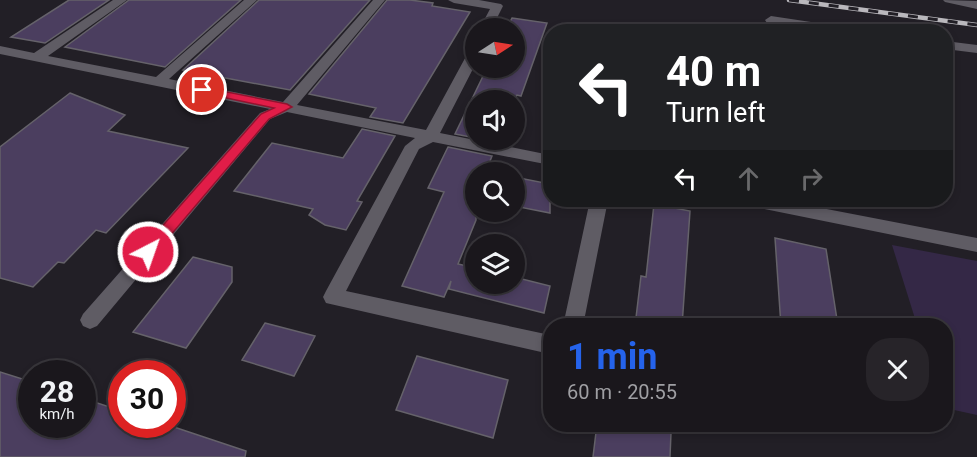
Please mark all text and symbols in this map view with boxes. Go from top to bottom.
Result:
north arrow [465,18,525,78]
map controls [465,18,525,294]
text: 40 m [666,47,761,96]
icon: left [567,48,645,126]
pin [176,64,227,115]
icon: arrive [185,73,218,106]
button: sound [465,90,525,150]
text: Turn left [666,97,766,129]
button: search [465,162,525,222]
icon: left [669,162,702,195]
icon: ahead [732,162,765,195]
icon: right [795,162,828,195]
position arrow [116,220,180,284]
button: layers [465,234,525,294]
text: 1 min [567,336,658,378]
button: close [866,338,929,401]
speed limit sign: 30 [108,360,186,438]
text: 28 [40,374,74,409]
text: 60 m · 20:55 [567,380,677,404]
text: km/h [39,405,75,423]

